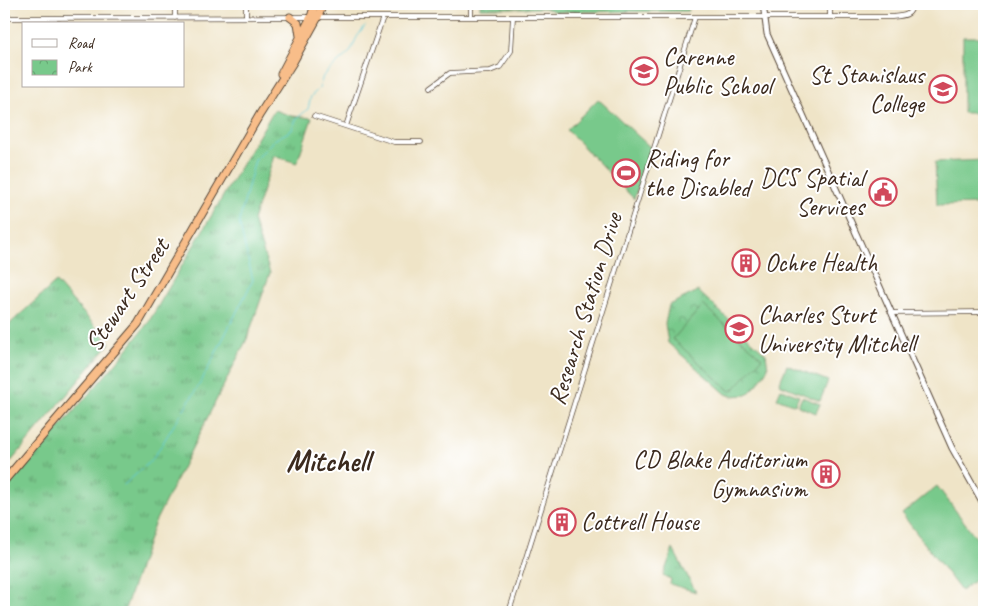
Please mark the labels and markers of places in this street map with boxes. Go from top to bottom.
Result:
place label: Carenne Public School [663,41,777,102]
school or university icon: Carenne Public School [629,56,659,86]
place label: St Stanislaus College [809,59,926,120]
school or university icon: St Stanislaus College [928,74,958,104]
place label: Riding for the Disabled [645,143,753,204]
sports icon: Riding for the Disabled [611,158,641,188]
place label: DCS Spatial Services [760,162,869,223]
public building icon: DCS Spatial Services [868,177,898,207]
place label: Ochre Health [765,247,878,279]
building icon: Ochre Health [731,248,761,278]
place label: Charles Sturt University Mitchell [758,299,920,360]
school or university icon: Charles Sturt University Mitchell [724,314,754,344]
place label: CD Blake Auditorium Gymnasium [633,444,809,505]
building icon: CD Blake Auditorium Gymnasium [811,459,841,489]
place label: Cottrell House [581,506,700,538]
building icon: Cottrell House [547,507,577,537]

